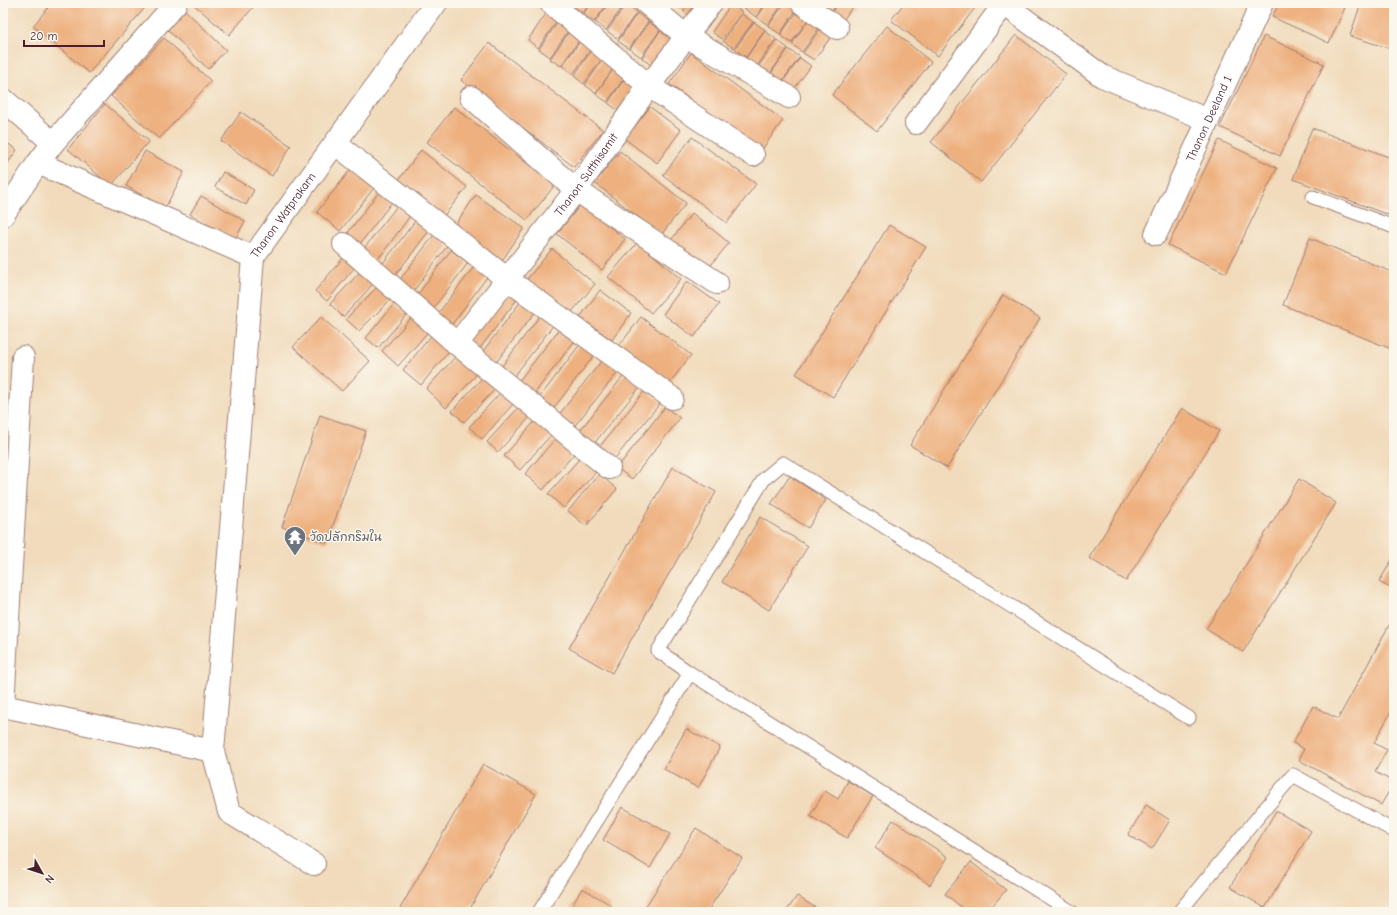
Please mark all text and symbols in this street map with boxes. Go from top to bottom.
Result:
scale bar [24,22,104,48]
text: 20 m [30,29,58,43]
street label: Thanon Deeland 1 [1183,73,1235,164]
street label: Thanon Sutthisamit [552,130,621,219]
street label: Thanon Watprakarn [247,170,319,261]
temple icon: วัดปลักกริมใน [282,524,308,557]
place label: วัดปลักกริมใน [310,529,382,544]
north arrow [22,853,62,893]
text: N [42,872,57,886]

